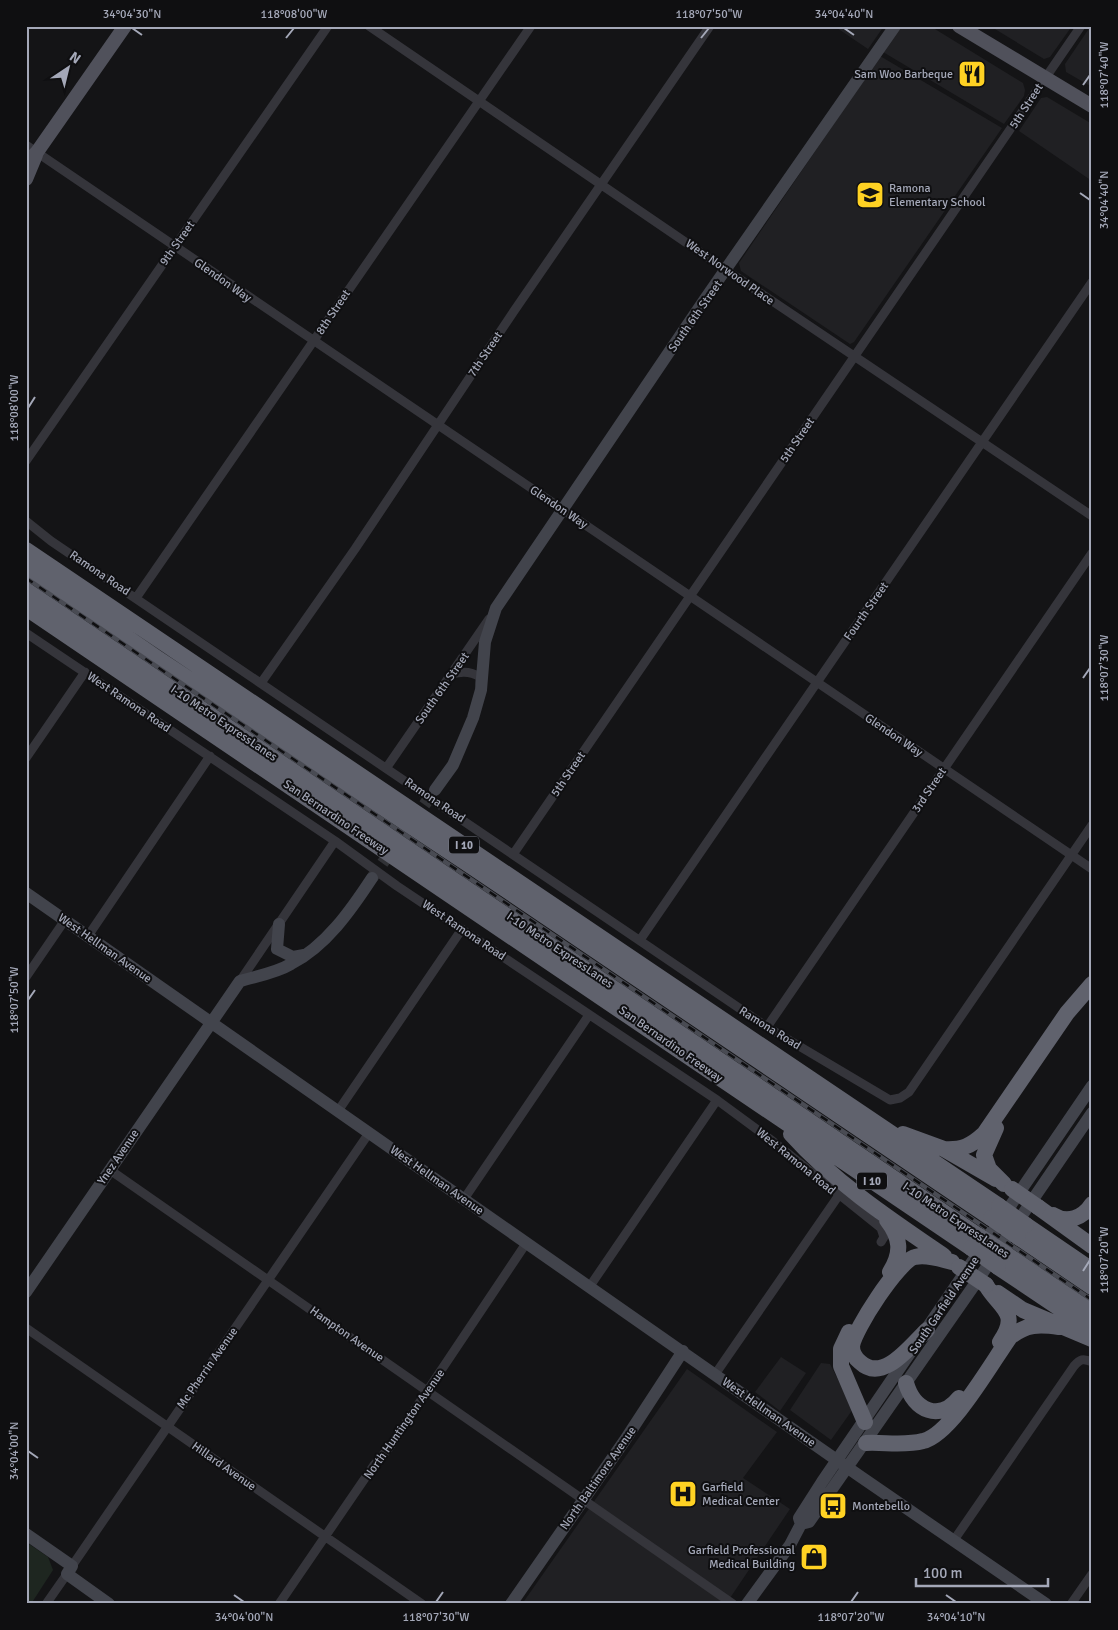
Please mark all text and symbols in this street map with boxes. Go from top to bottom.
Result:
text: 34°04'30"N [103,7,161,22]
text: 118°08'00"W [260,7,328,22]
text: 118°07'50"W [675,7,743,22]
text: 34°04'40"N [815,7,873,22]
text: 118°07'40"W [1097,41,1112,109]
north arrow [42,42,92,92]
text: N [66,48,84,68]
restaurant icon: Sam Woo Barbeque [957,59,987,89]
place label: Sam Woo Barbeque [854,67,953,82]
street label: 5th Street [1006,81,1047,132]
text: 34°04'40"N [1097,171,1112,229]
school or university icon: Ramona Elementary School [855,180,885,210]
place label: Ramona Elementary School [889,181,986,210]
street label: 9th Street [157,218,198,269]
street label: West Norwood Place [682,236,777,309]
street label: Glendon Way [191,255,255,306]
street label: South 6th Street [665,278,726,355]
street label: 8th Street [313,287,354,338]
street label: 7th Street [465,329,506,380]
text: 118°08'00"W [7,374,22,442]
street label: 5th Street [777,415,818,466]
street label: Glendon Way [527,483,591,533]
street label: Ramona Road [67,548,133,599]
street label: Fourth Street [841,579,892,643]
text: 118°07'30"W [1097,634,1112,702]
street label: South 6th Street [412,650,473,727]
street label: West Ramona Road [84,669,173,736]
street label: I-10 Metro ExpressLanes [167,682,280,765]
street label: Glendon Way [862,711,926,761]
street label: 5th Street [548,749,589,800]
street label: 3rd Street [909,765,950,816]
street label: Ramona Road [402,775,468,826]
street label: San Bernardino Freeway [280,777,392,858]
road number: I 10 [449,836,479,854]
street label: West Ramona Road [419,897,508,964]
street label: I-10 Metro ExpressLanes [503,909,616,992]
street label: West Hellman Avenue [55,910,155,986]
text: 118°07'50"W [7,966,22,1034]
street label: San Bernardino Freeway [616,1003,726,1086]
street label: Ramona Road [736,1004,803,1053]
street label: West Ramona Road [753,1125,838,1198]
street label: Ynez Avenue [94,1127,142,1188]
street label: West Hellman Avenue [387,1142,487,1218]
road number: I 10 [857,1172,887,1190]
street label: I-10 Metro ExpressLanes [899,1179,1012,1262]
text: 118°07'20"W [1097,1226,1112,1294]
street label: South Garfield Avenue [906,1254,983,1357]
street label: Hampton Avenue [307,1303,387,1366]
street label: Mc Pherrin Avenue [174,1325,241,1412]
street label: North Huntington Avenue [361,1366,448,1482]
street label: West Hellman Avenue [719,1374,819,1450]
text: 34°04'00"N [7,1422,22,1480]
street label: North Baltimore Avenue [557,1424,640,1533]
street label: Hillard Avenue [189,1439,259,1494]
hospital icon: Garfield Medical Center [668,1479,698,1509]
place label: Garfield Medical Center [702,1480,780,1509]
bus stop icon: Montebello [818,1491,848,1521]
place label: Montebello [852,1499,910,1514]
shop icon: Garfield Professional Medical Building [799,1542,829,1572]
place label: Garfield Professional Medical Building [688,1543,795,1572]
scale bar [916,1555,1048,1587]
text: 100 m [923,1564,963,1582]
text: 34°04'00"N [215,1610,273,1625]
text: 118°07'30"W [402,1610,470,1625]
text: 118°07'20"W [817,1610,885,1625]
text: 34°04'10"N [927,1610,985,1625]

